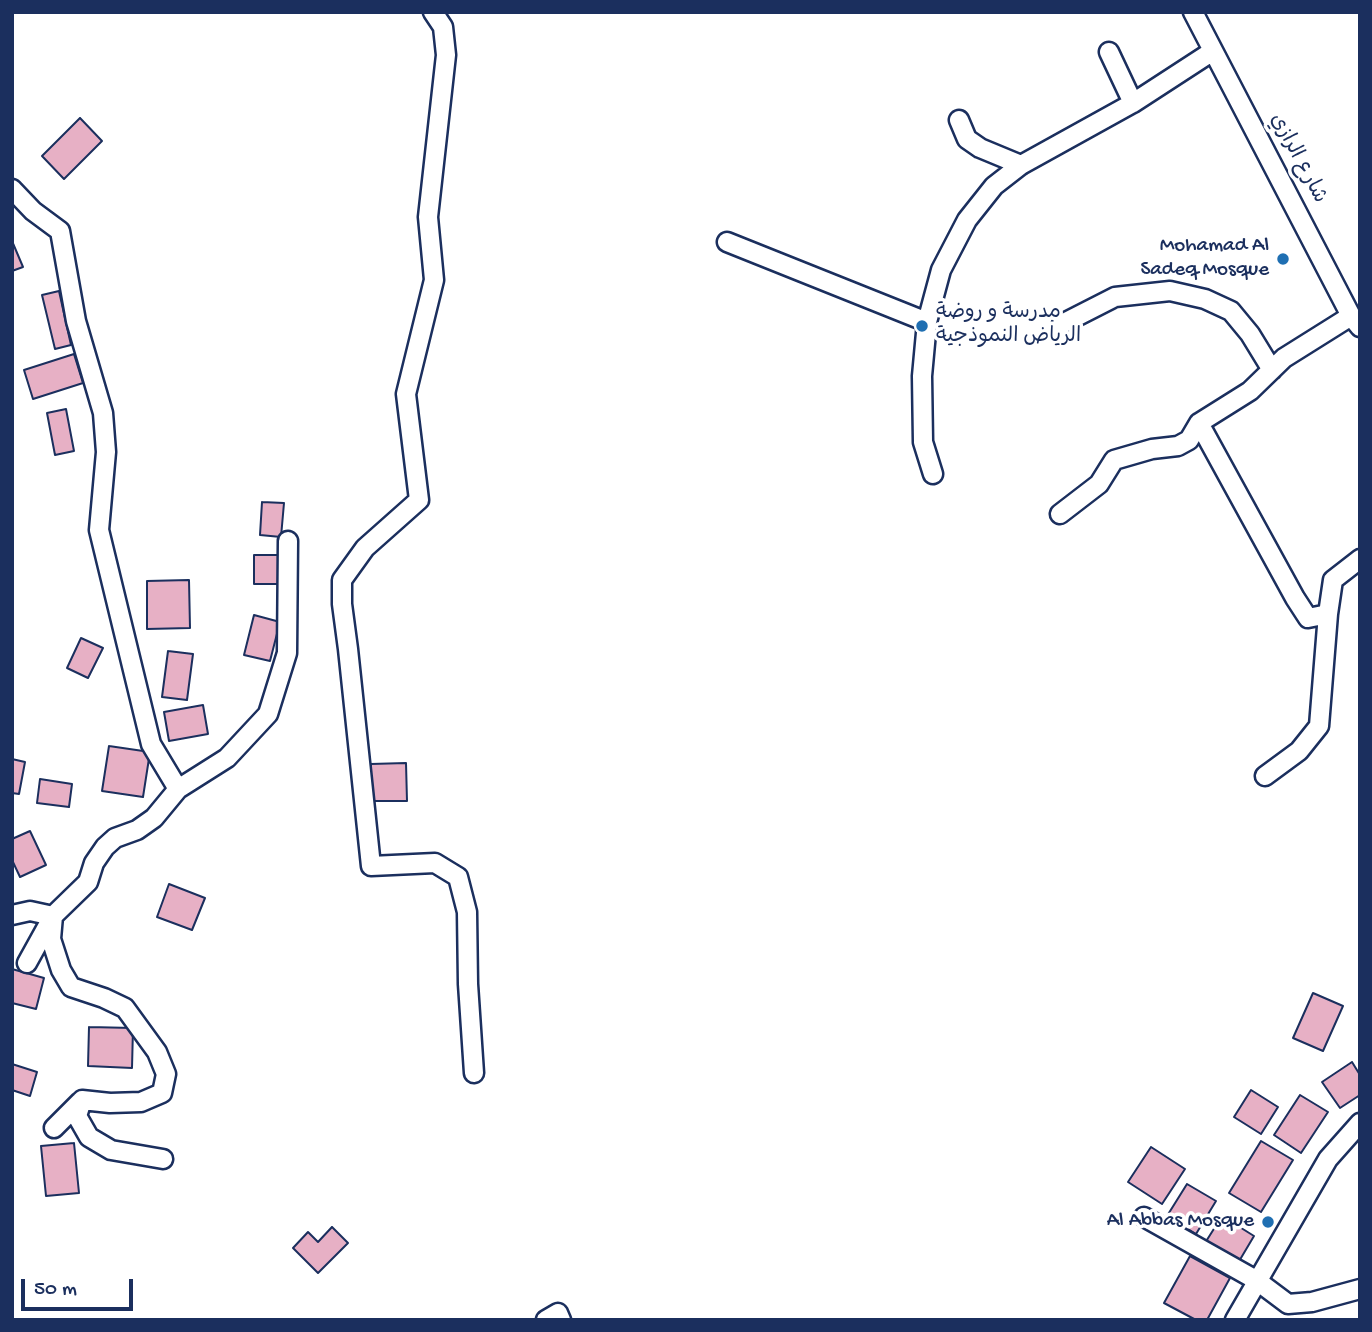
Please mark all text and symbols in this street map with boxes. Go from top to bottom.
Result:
street label: شارع الرازي [1263,110,1331,208]
place label: Mohamad Al Sadeq Mosque [1140,234,1269,284]
marker: Mohamad Al Sadeq Mosque [1275,251,1291,267]
place label: مدرسة و روضة الرياض النموذجية [936,301,1081,351]
marker: مدرسة و روضة الرياض النموذجية [914,318,930,334]
place label: Al Abbas Mosque [1107,1209,1254,1235]
marker: Al Abbas Mosque [1260,1214,1276,1230]
scale bar [24,1266,136,1310]
text: 50 m [34,1278,77,1303]

